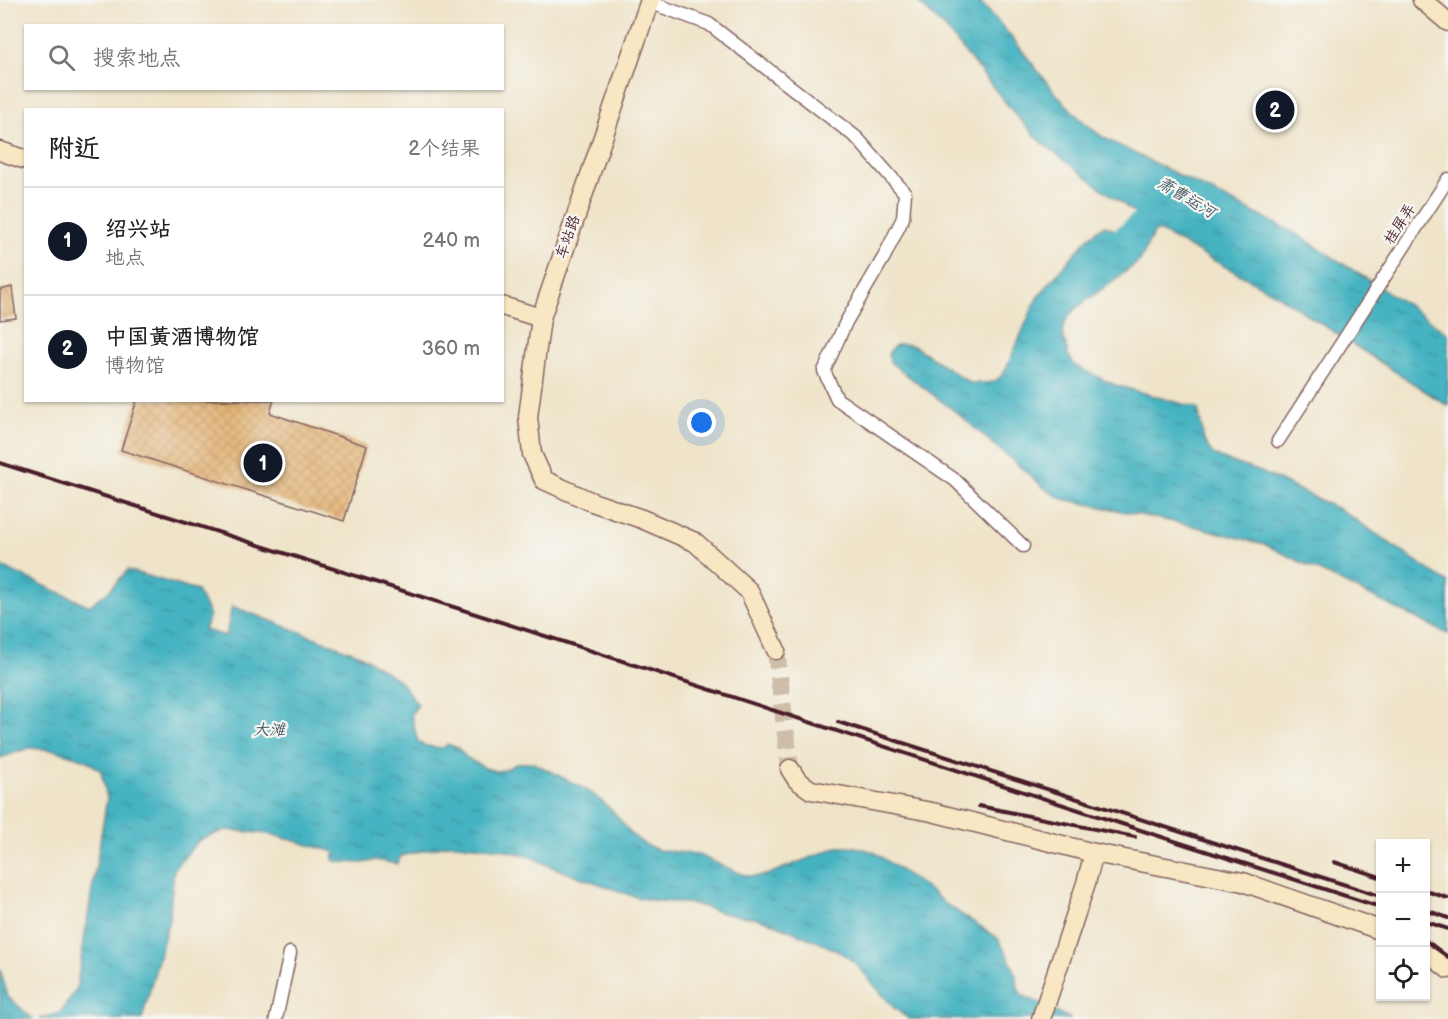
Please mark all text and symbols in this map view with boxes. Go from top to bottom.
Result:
search box [24,24,504,90]
icon: search [45,41,78,74]
text: 搜索地点 [93,45,181,72]
pin: 2 [1256,88,1294,132]
text: 附近 [48,134,100,165]
text: 2个结果 [408,137,480,161]
water label: 萧曹运河 [1154,173,1221,224]
street label: 桂屏弄 [1380,200,1420,248]
street label: 车站路 [552,213,584,261]
text: 绍兴站 [105,216,171,243]
text: 1 [63,229,72,253]
text: 240 m [423,229,480,253]
text: 地点 [105,246,145,270]
text: 中国黄酒博物馆 [105,324,259,351]
text: 2 [62,337,73,361]
text: 360 m [422,337,480,361]
text: 博物馆 [105,354,165,378]
your location [687,408,716,437]
pin: 1 [244,440,282,486]
water label: 大滩 [253,721,287,740]
map controls [1376,839,1430,1001]
button: + [1376,839,1430,893]
button: − [1376,893,1430,947]
button: locate [1376,947,1430,1001]

